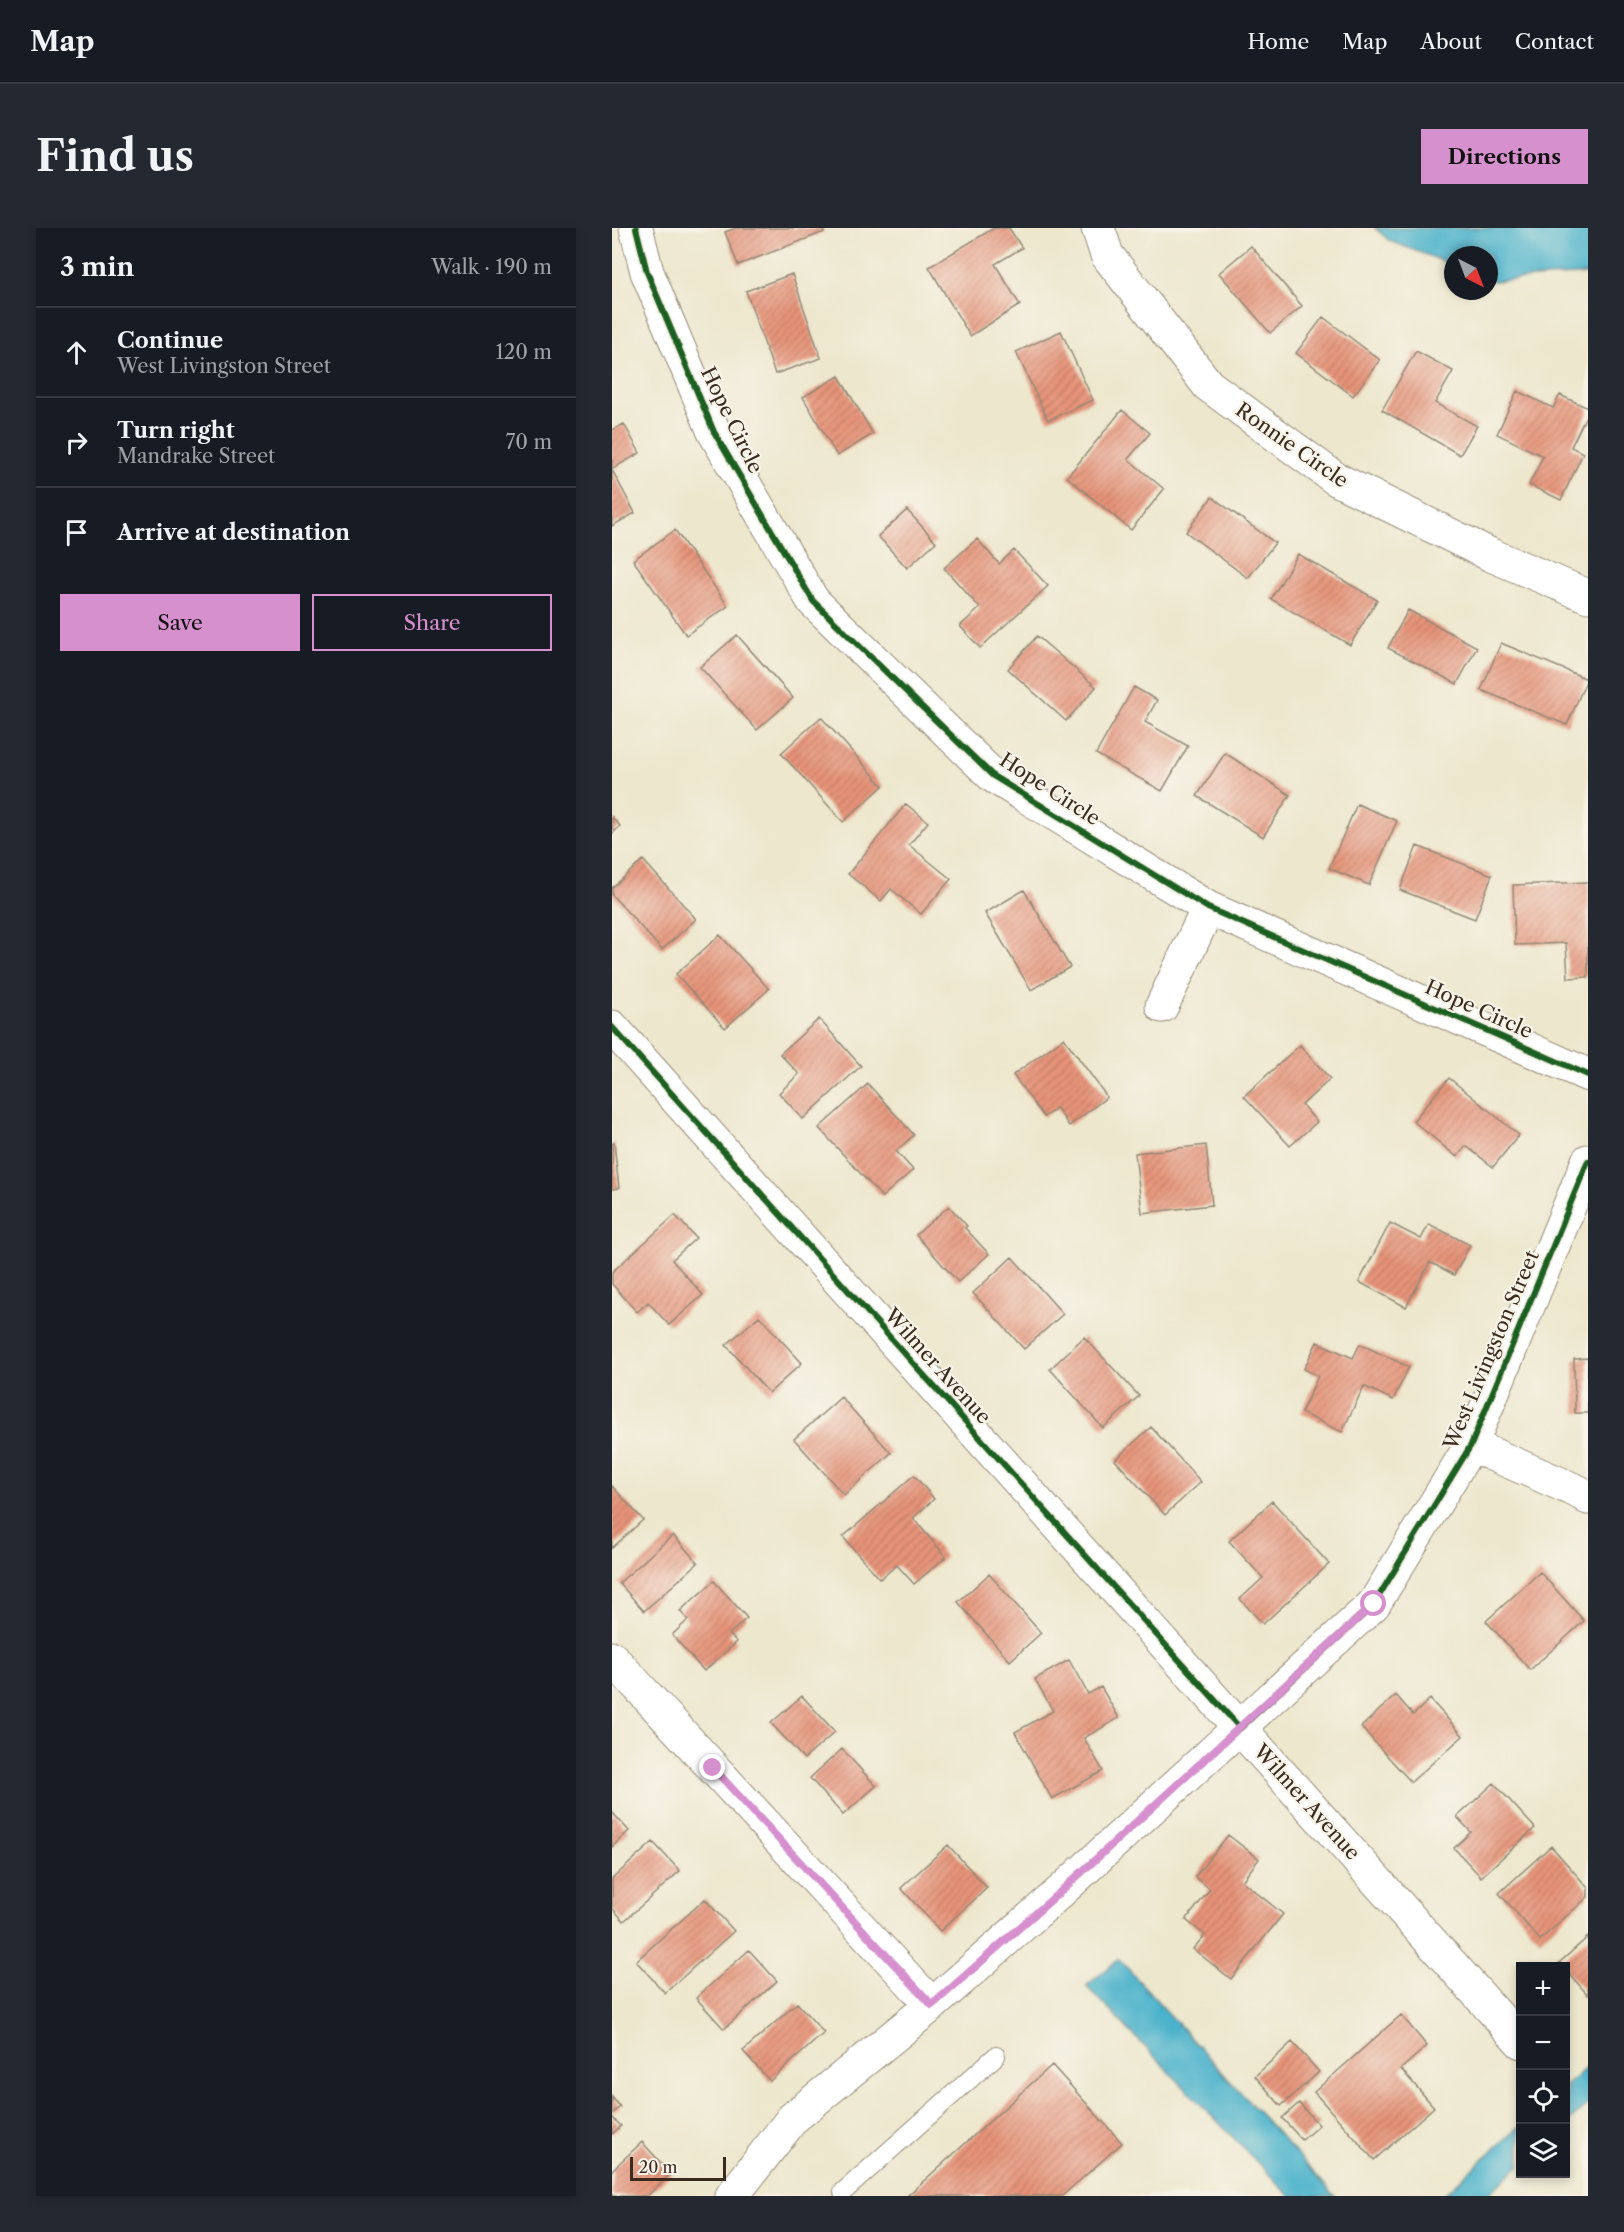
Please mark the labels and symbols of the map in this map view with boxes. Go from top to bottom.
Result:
north arrow [1444,246,1498,300]
street label: Hope Circle [696,363,768,477]
street label: Ronnie Circle [1231,397,1353,493]
street label: Hope Circle [995,748,1105,830]
street label: Hope Circle [1422,975,1536,1043]
street label: West Livingston Street [1438,1247,1544,1454]
street label: Wilmer Avenue [879,1302,996,1429]
route start [1360,1590,1386,1616]
street label: Wilmer Avenue [1248,1738,1365,1865]
route end [699,1754,725,1780]
scale bar [630,2154,726,2182]

